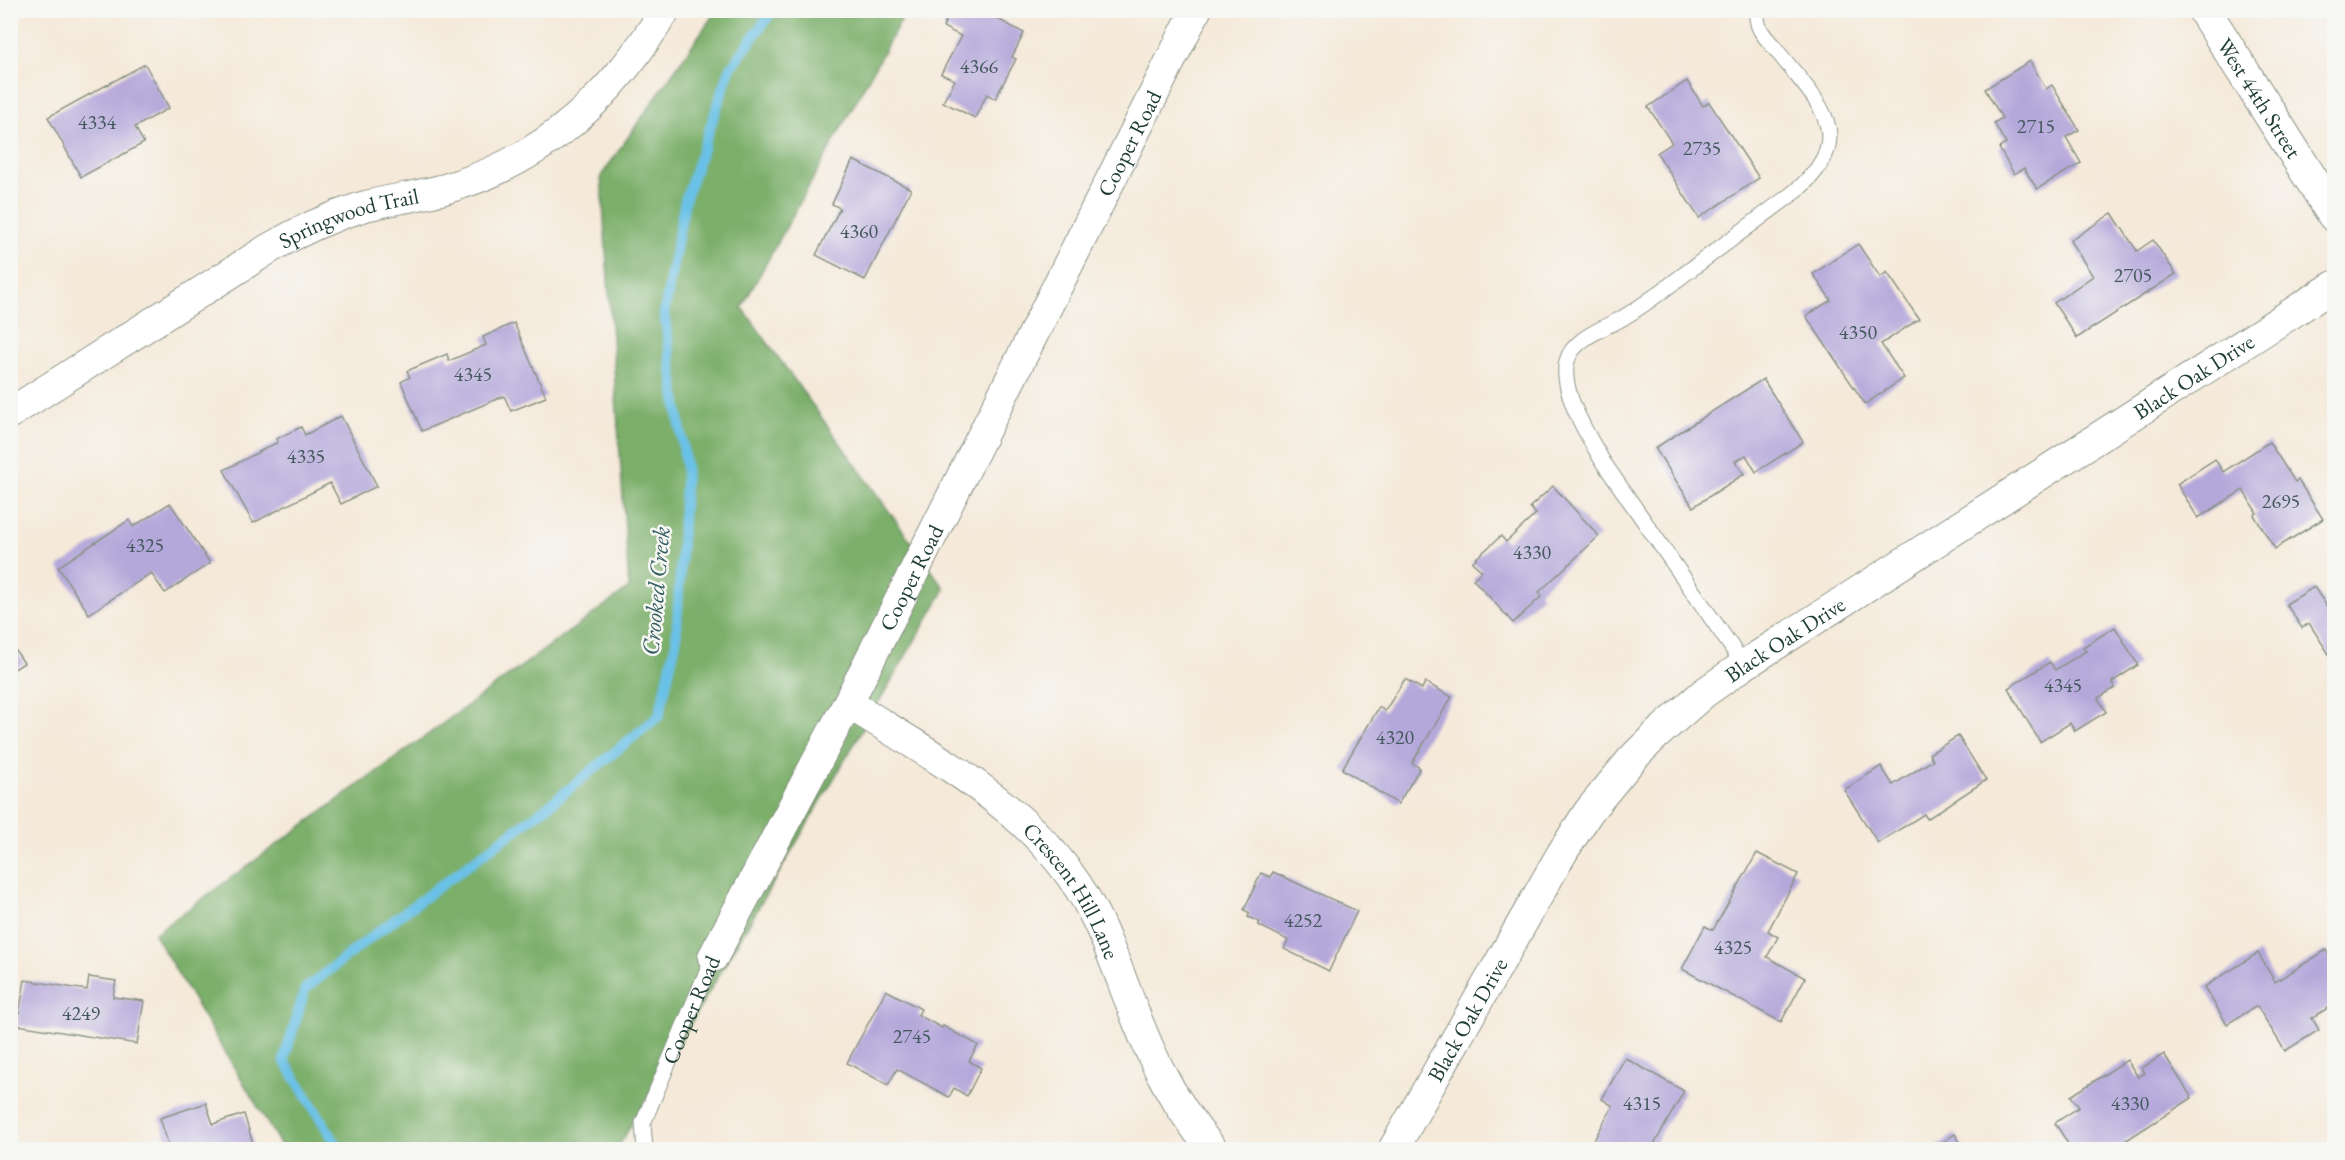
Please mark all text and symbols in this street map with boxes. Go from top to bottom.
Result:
street label: West 44th Street [2210,32,2308,164]
house number: 4366 [960,53,999,79]
street label: Cooper Road [1091,85,1169,201]
house number: 4334 [78,109,117,135]
house number: 2715 [2017,113,2055,139]
house number: 2735 [1683,135,1721,161]
street label: Springwood Trail [273,181,421,255]
house number: 4360 [840,218,879,244]
house number: 2705 [2114,262,2152,288]
house number: 4350 [1839,319,1878,345]
street label: Black Oak Drive [2128,327,2260,426]
house number: 4345 [454,361,492,387]
house number: 4335 [287,443,325,469]
house number: 2695 [2262,488,2300,514]
street label: Cooper Road [873,519,951,636]
water label: Crooked Creek [634,525,677,657]
house number: 4325 [126,532,164,558]
house number: 4330 [1513,539,1552,565]
street label: Black Oak Drive [1719,590,1851,689]
house number: 4345 [2044,672,2082,698]
house number: 4320 [1376,724,1415,750]
street label: Crescent Hill Lane [1017,816,1126,964]
house number: 4252 [1284,907,1323,933]
house number: 4325 [1714,934,1752,960]
street label: Cooper Road [655,950,727,1069]
street label: Black Oak Drive [1421,952,1515,1087]
house number: 4249 [62,1000,101,1026]
house number: 2745 [893,1023,931,1049]
house number: 4315 [1623,1090,1661,1116]
house number: 4330 [2111,1090,2150,1116]

